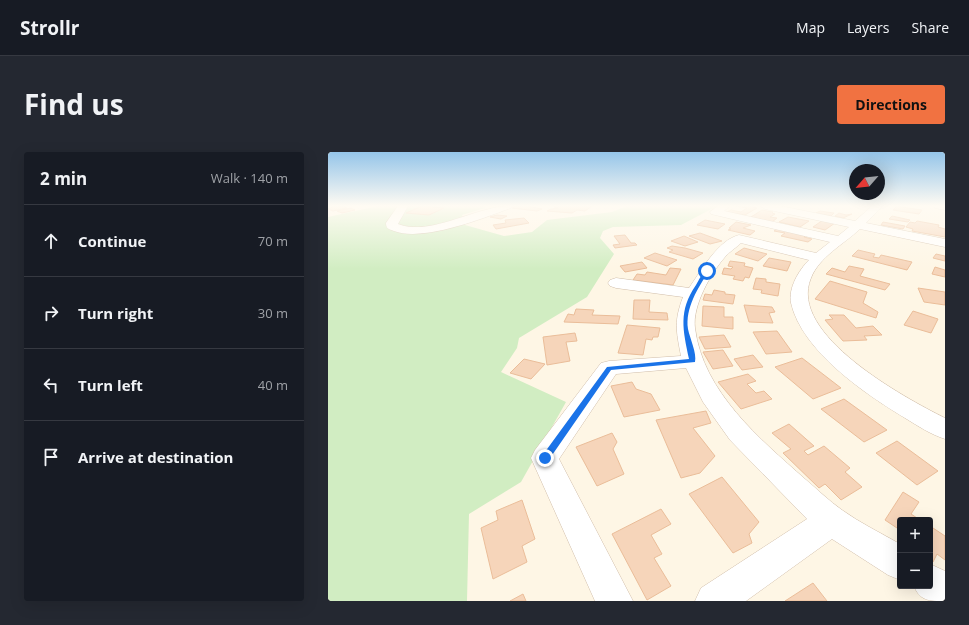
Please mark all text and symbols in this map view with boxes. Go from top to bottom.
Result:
text: Strollr [20,15,79,41]
text: Map [796,18,825,37]
text: Layers [847,18,889,37]
text: Share [911,18,949,37]
text: Find us [24,85,124,123]
button: Directions [837,85,945,124]
north arrow [849,164,885,200]
text: 2 min [40,167,87,190]
text: Walk · 140 m [211,169,288,187]
icon: ahead [40,230,62,252]
text: Continue [78,231,146,251]
text: 70 m [258,232,288,250]
route start [698,262,716,280]
icon: right [40,302,62,324]
text: Turn right [78,303,153,323]
text: 30 m [258,304,288,322]
icon: left [40,374,62,396]
text: Turn left [78,375,143,395]
text: 40 m [258,376,288,394]
icon: arrive [40,446,62,468]
text: Arrive at destination [78,447,233,467]
route end [536,449,554,467]
map controls [897,517,933,589]
button: + [897,517,933,553]
button: − [897,553,933,589]

